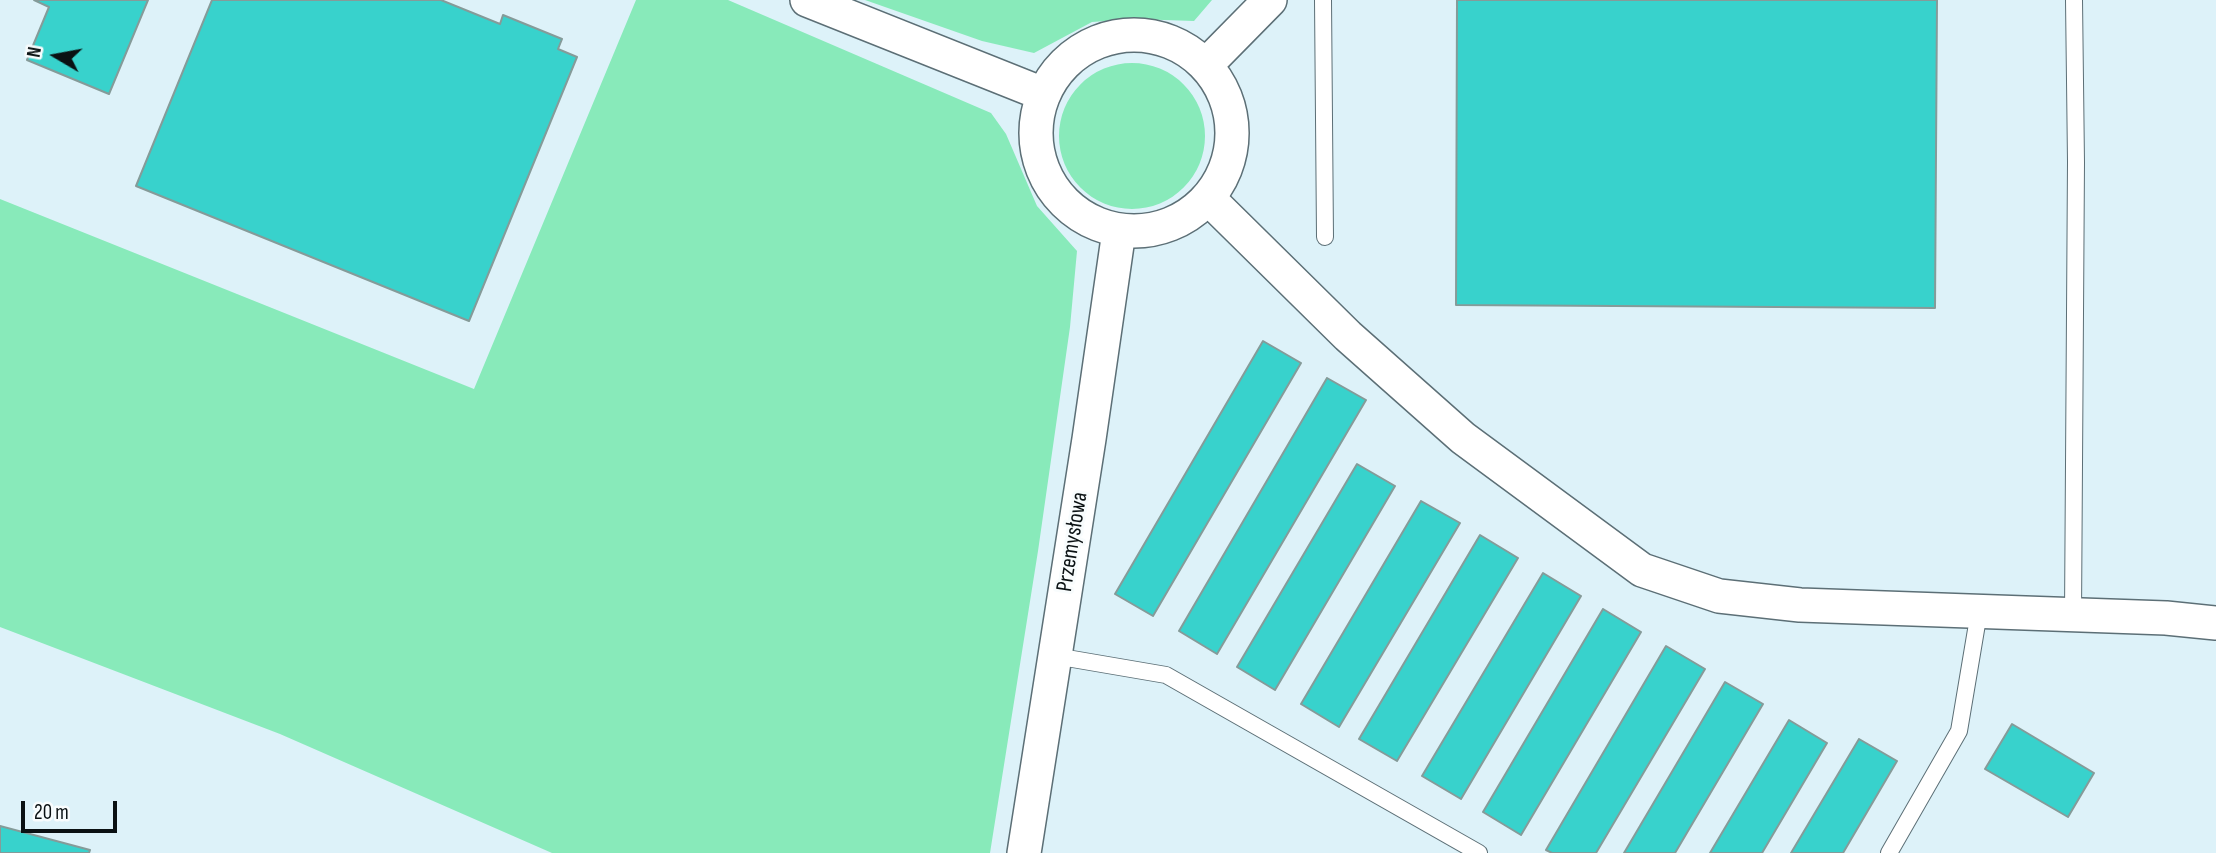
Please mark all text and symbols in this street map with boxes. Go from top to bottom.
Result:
north arrow [21,21,91,91]
text: N [23,45,47,59]
street label: Przemysłowa [1052,490,1094,594]
scale bar [24,786,121,830]
text: 20 m [34,800,69,825]

